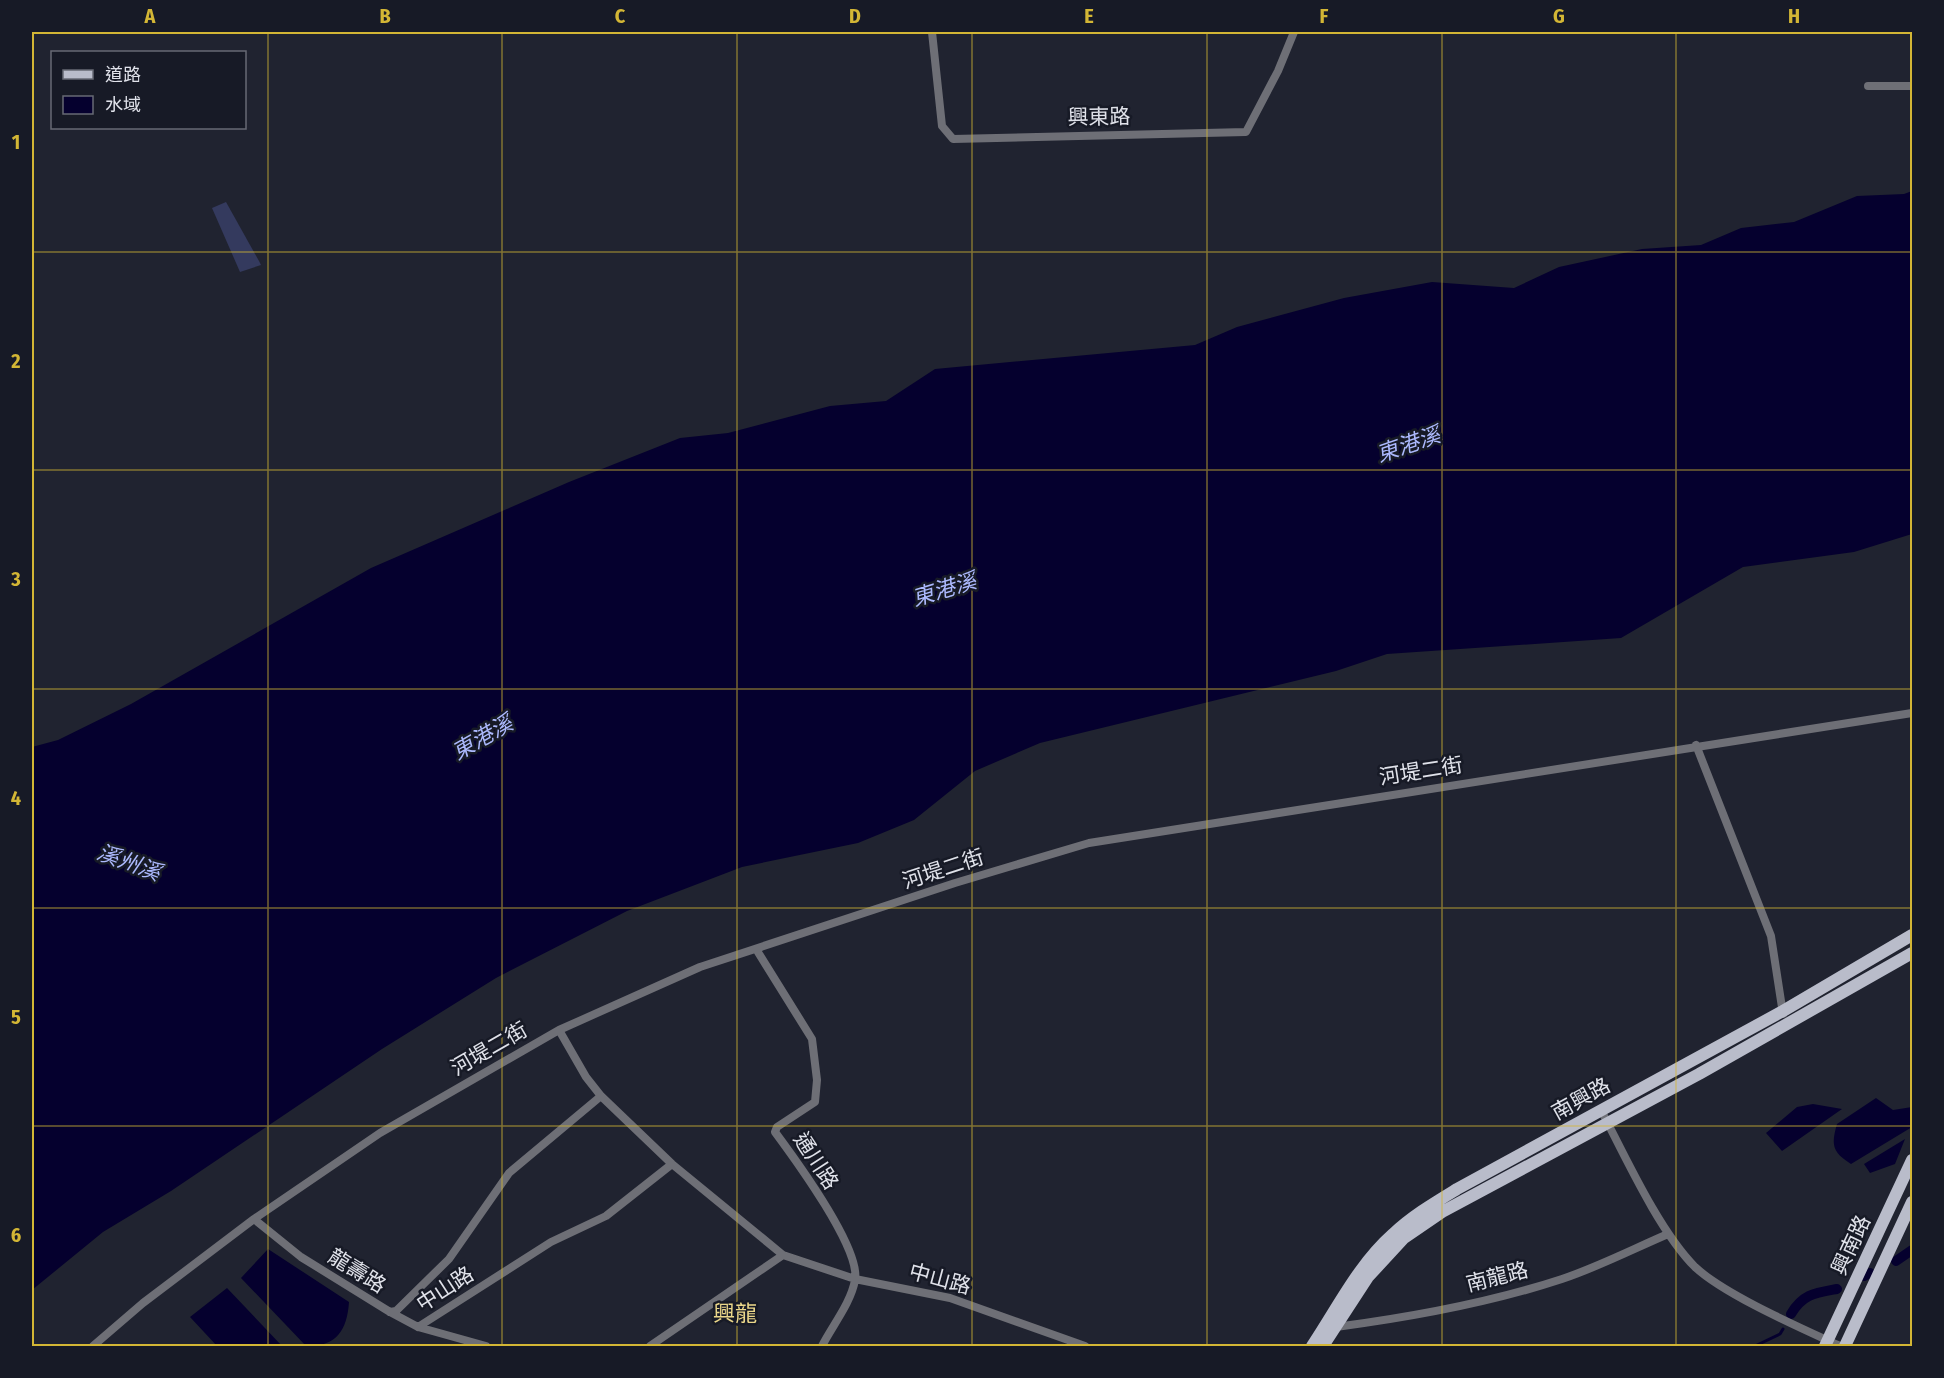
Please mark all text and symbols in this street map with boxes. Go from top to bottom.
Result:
text: A [144,4,157,28]
text: B [379,4,391,28]
text: C [615,4,626,28]
text: D [849,4,861,28]
text: E [1084,4,1094,28]
text: F [1320,4,1329,28]
text: G [1553,4,1565,28]
text: H [1788,4,1800,28]
legend [51,51,246,129]
text: 道路 [105,64,141,86]
text: 水域 [105,94,141,116]
street label: 興東路 [1067,103,1131,131]
text: 1 [12,130,20,154]
text: 2 [10,349,21,373]
water label: 東港溪 [1373,420,1447,468]
water label: 東港溪 [909,566,983,612]
text: 3 [10,567,21,591]
water label: 東港溪 [447,708,520,766]
street label: 河堤二街 [1377,752,1465,790]
text: 4 [11,786,21,810]
water label: 溪州溪 [93,838,167,887]
street label: 河堤二街 [899,844,987,894]
text: 5 [11,1005,21,1029]
street label: 河堤二街 [446,1017,532,1081]
street label: 南興路 [1547,1072,1615,1126]
street label: 通川路 [788,1128,844,1194]
street label: 興南路 [1826,1211,1876,1279]
text: 6 [11,1223,21,1247]
street label: 龍壽路 [323,1243,391,1299]
street label: 南龍路 [1463,1257,1531,1297]
street label: 中山路 [906,1258,974,1300]
street label: 中山路 [412,1261,478,1317]
district label: 興龍 [713,1300,757,1327]

